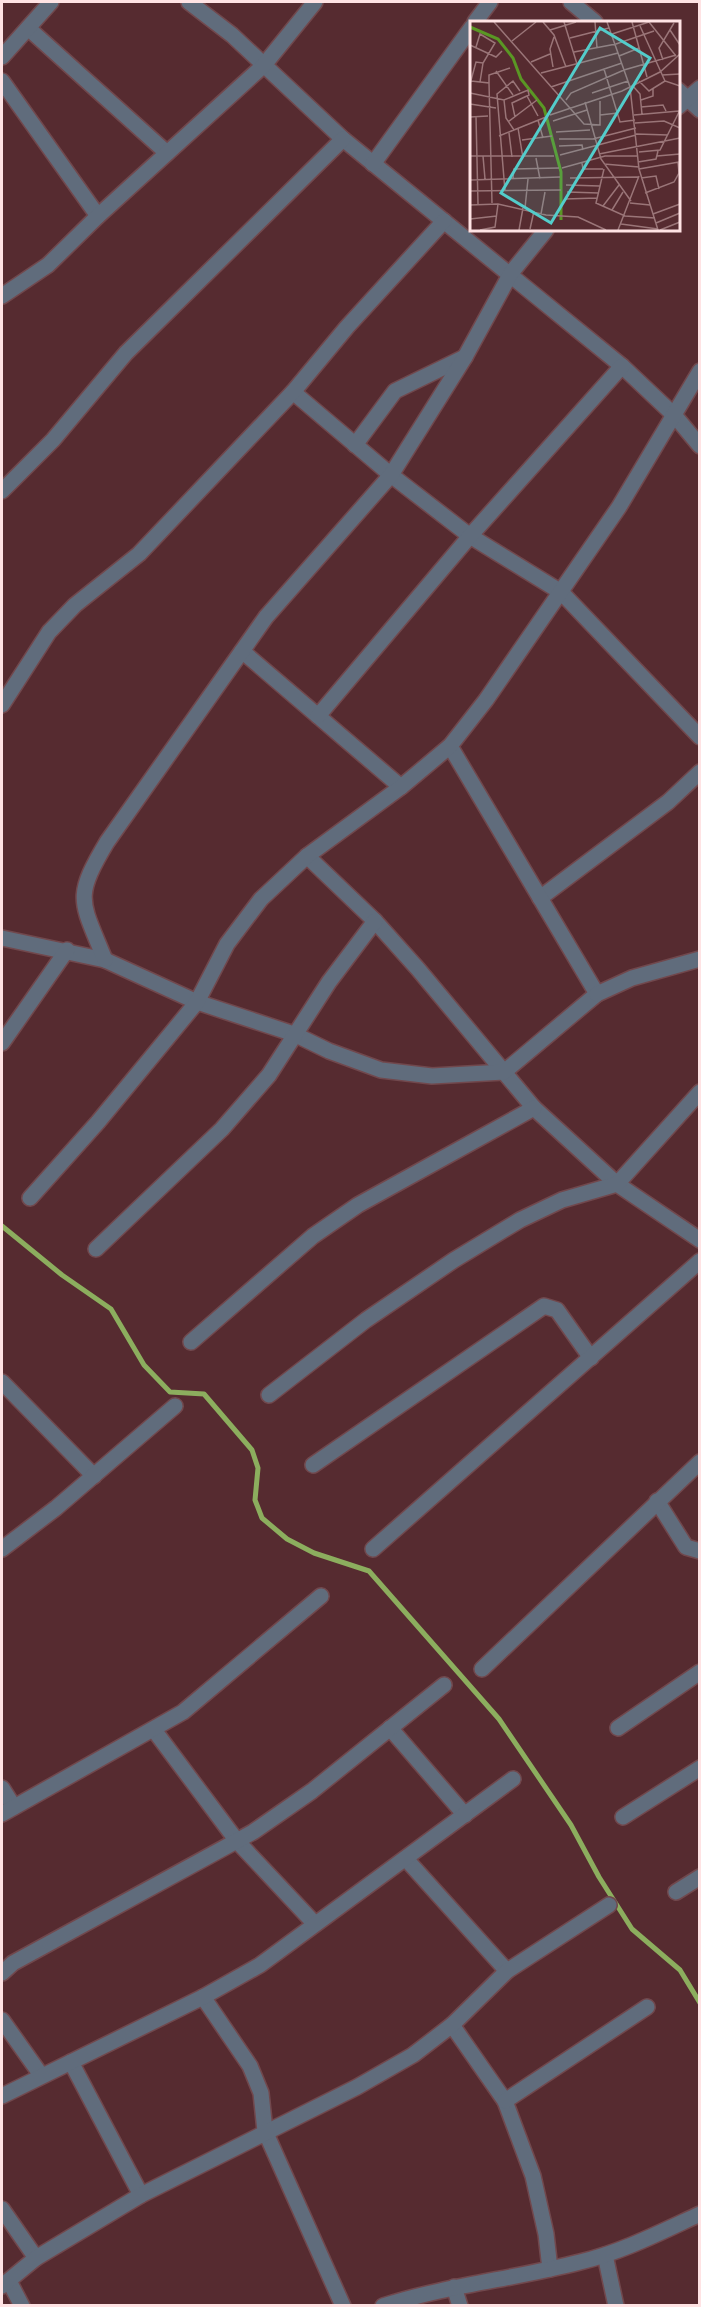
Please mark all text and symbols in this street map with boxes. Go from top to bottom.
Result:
inset map [470,21,680,231]

